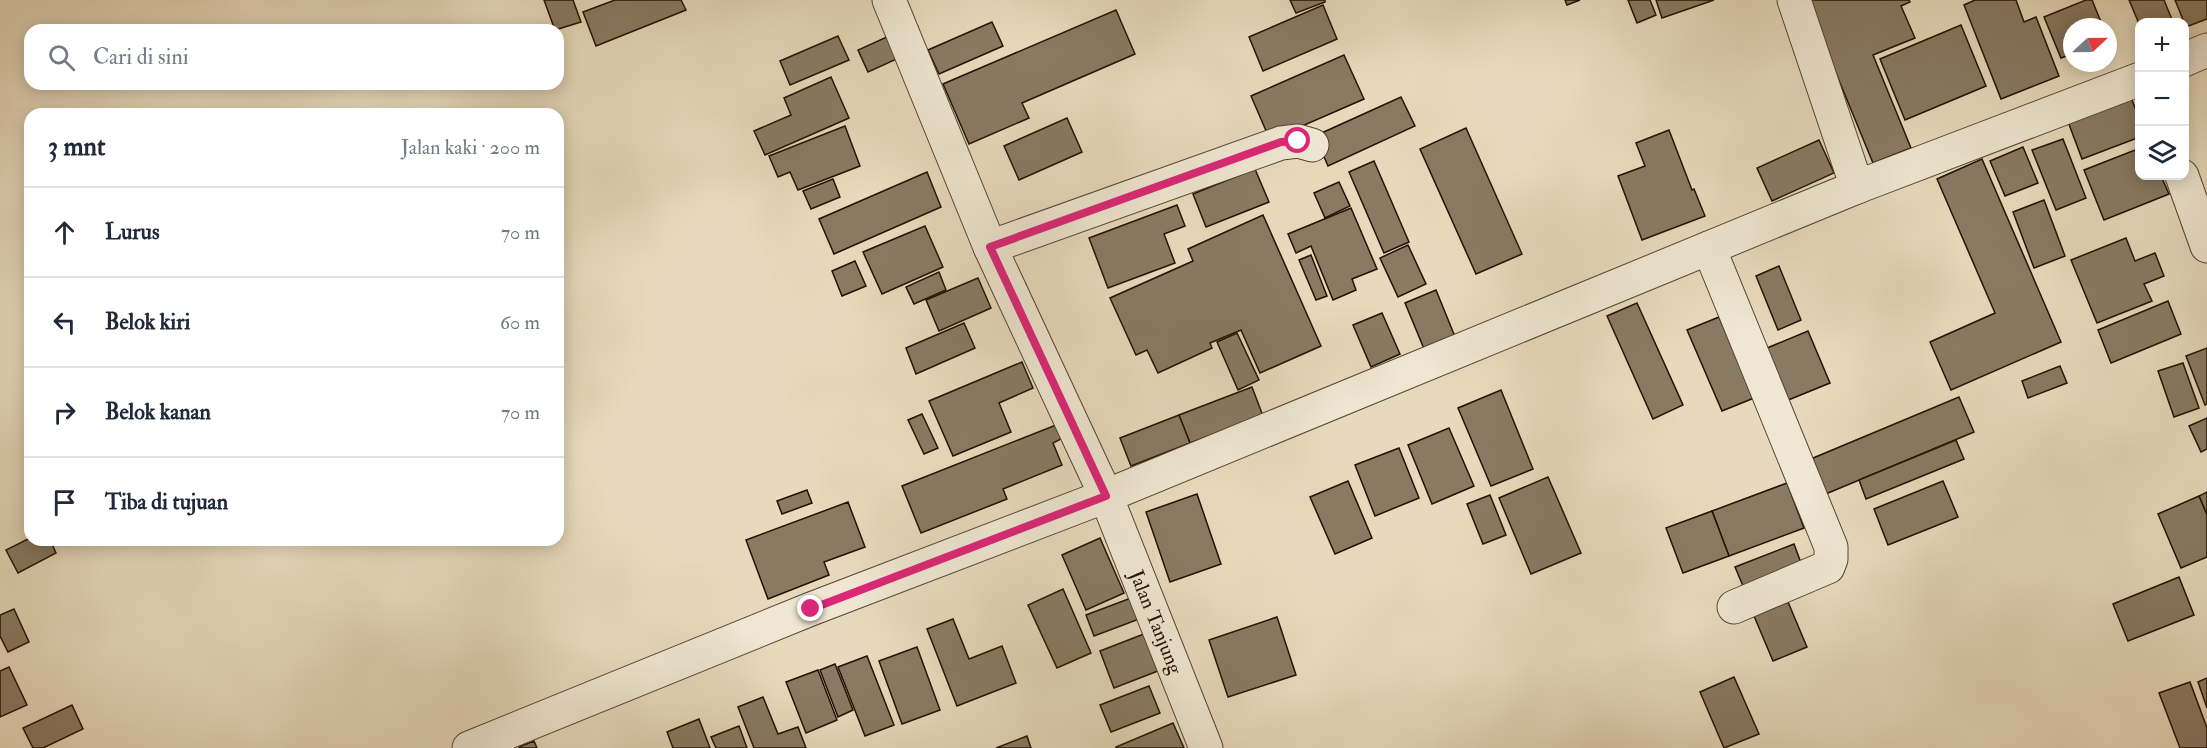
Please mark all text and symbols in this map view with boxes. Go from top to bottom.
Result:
north arrow [2063,18,2117,72]
map controls [2135,18,2189,180]
button: + [2135,18,2189,72]
search box [24,24,564,90]
icon: search [45,41,78,74]
text: Cari di sini [93,43,189,71]
button: − [2135,72,2189,126]
button: layers [2135,126,2189,180]
route start [1284,127,1310,153]
text: 3 mnt [48,131,105,163]
text: Jalan kaki · 200 m [401,135,540,160]
icon: ahead [48,216,81,249]
text: Lurus [105,218,159,246]
text: 70 m [501,220,540,245]
icon: left [48,306,81,339]
text: Belok kiri [105,308,190,336]
text: 60 m [500,310,540,335]
icon: right [48,396,81,429]
text: Belok kanan [105,398,211,426]
text: 70 m [501,400,540,425]
icon: arrive [48,486,81,519]
text: Tiba di tujuan [105,488,228,516]
street label: Jalan Tanjung [1123,565,1189,679]
route end [797,595,823,621]

